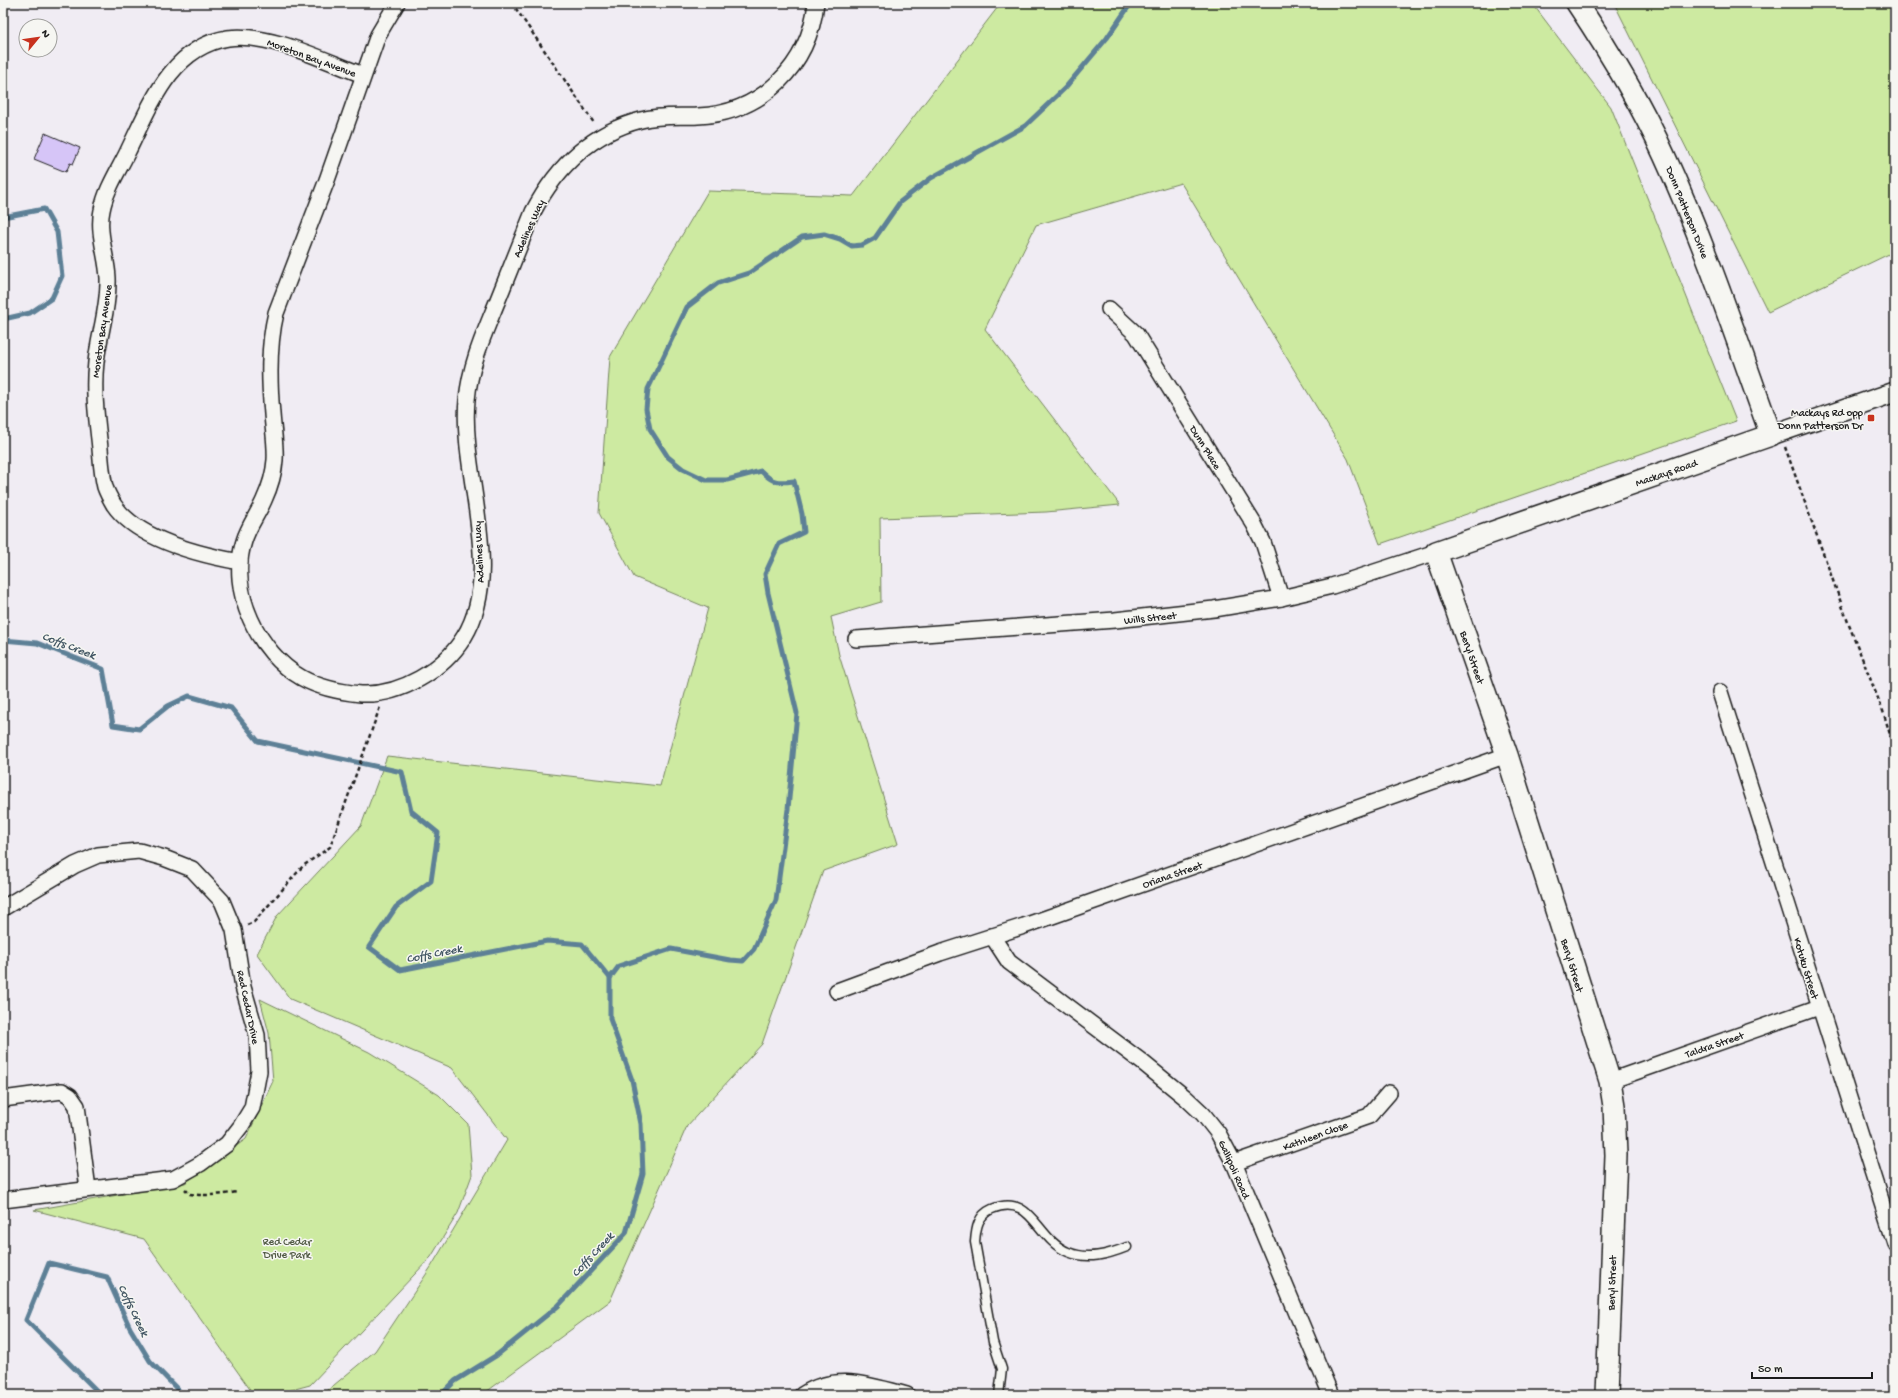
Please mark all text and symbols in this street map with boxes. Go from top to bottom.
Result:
north arrow [18,18,58,58]
text: N [38,28,52,40]
street label: Moreton Bay Avenue [265,37,358,81]
street label: Donn Patterson Drive [1662,164,1710,261]
street label: Adelines Way [512,198,548,260]
street label: Moreton Bay Avenue [91,284,115,379]
place label: Mackays Rd opp Donn Patterson Dr [1777,408,1864,433]
marker: Mackays Rd opp Donn Patterson Dr [1866,413,1876,423]
street label: Dunn Place [1186,423,1223,472]
street label: Mackays Road [1634,457,1701,490]
street label: Adelines Way [472,520,488,583]
street label: Wills Street [1123,610,1178,628]
street label: Beryl Street [1456,629,1486,687]
water label: Coffs Creek [40,630,98,664]
street label: Oriana Street [1141,860,1205,892]
street label: Beryl Street [1557,937,1585,995]
street label: Kotuku Street [1790,937,1821,1002]
water label: Coffs Creek [406,942,465,967]
street label: Red Cedar Drive [233,969,261,1046]
street label: Taldra Street [1683,1030,1747,1062]
street label: Kathleen Close [1282,1120,1350,1154]
street label: Gallipoli Road [1215,1139,1252,1202]
water label: Coffs Creek [569,1229,619,1281]
park label: Red Cedar Drive Park [262,1237,312,1262]
street label: Beryl Street [1606,1254,1620,1312]
water label: Coffs Creek [114,1283,151,1341]
scale bar [1752,1354,1872,1380]
text: 50 m [1758,1363,1783,1377]

